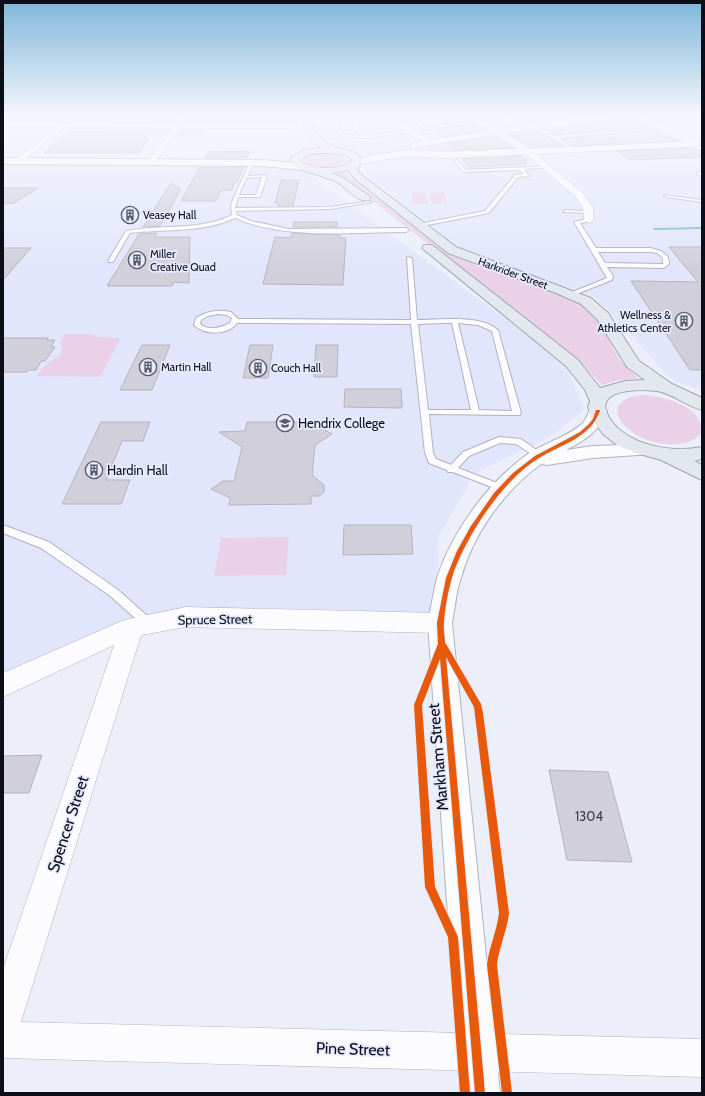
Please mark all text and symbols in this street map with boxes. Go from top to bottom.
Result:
building icon: Veasey Hall [120,205,140,225]
place label: Veasey Hall [143,208,197,222]
place label: Miller Creative Quad [150,247,216,274]
building icon: Miller Creative Quad [127,250,147,270]
street label: Harkrider Street [476,254,550,292]
place label: Wellness & Athletics Center [598,308,672,335]
building icon: Wellness & Athletics Center [674,311,694,331]
building icon: Martin Hall [138,357,158,377]
building icon: Couch Hall [248,358,268,378]
place label: Martin Hall [161,360,212,374]
place label: Couch Hall [271,361,321,375]
school or university icon: Hendrix College [275,413,295,433]
place label: Hendrix College [298,415,385,431]
building icon: Hardin Hall [84,460,104,480]
place label: Hardin Hall [107,462,168,478]
street label: Spruce Street [178,610,253,628]
street label: Markham Street [424,702,452,812]
street label: Spencer Street [43,773,93,875]
house number: 1304 [575,808,603,824]
street label: Pine Street [316,1038,391,1060]

